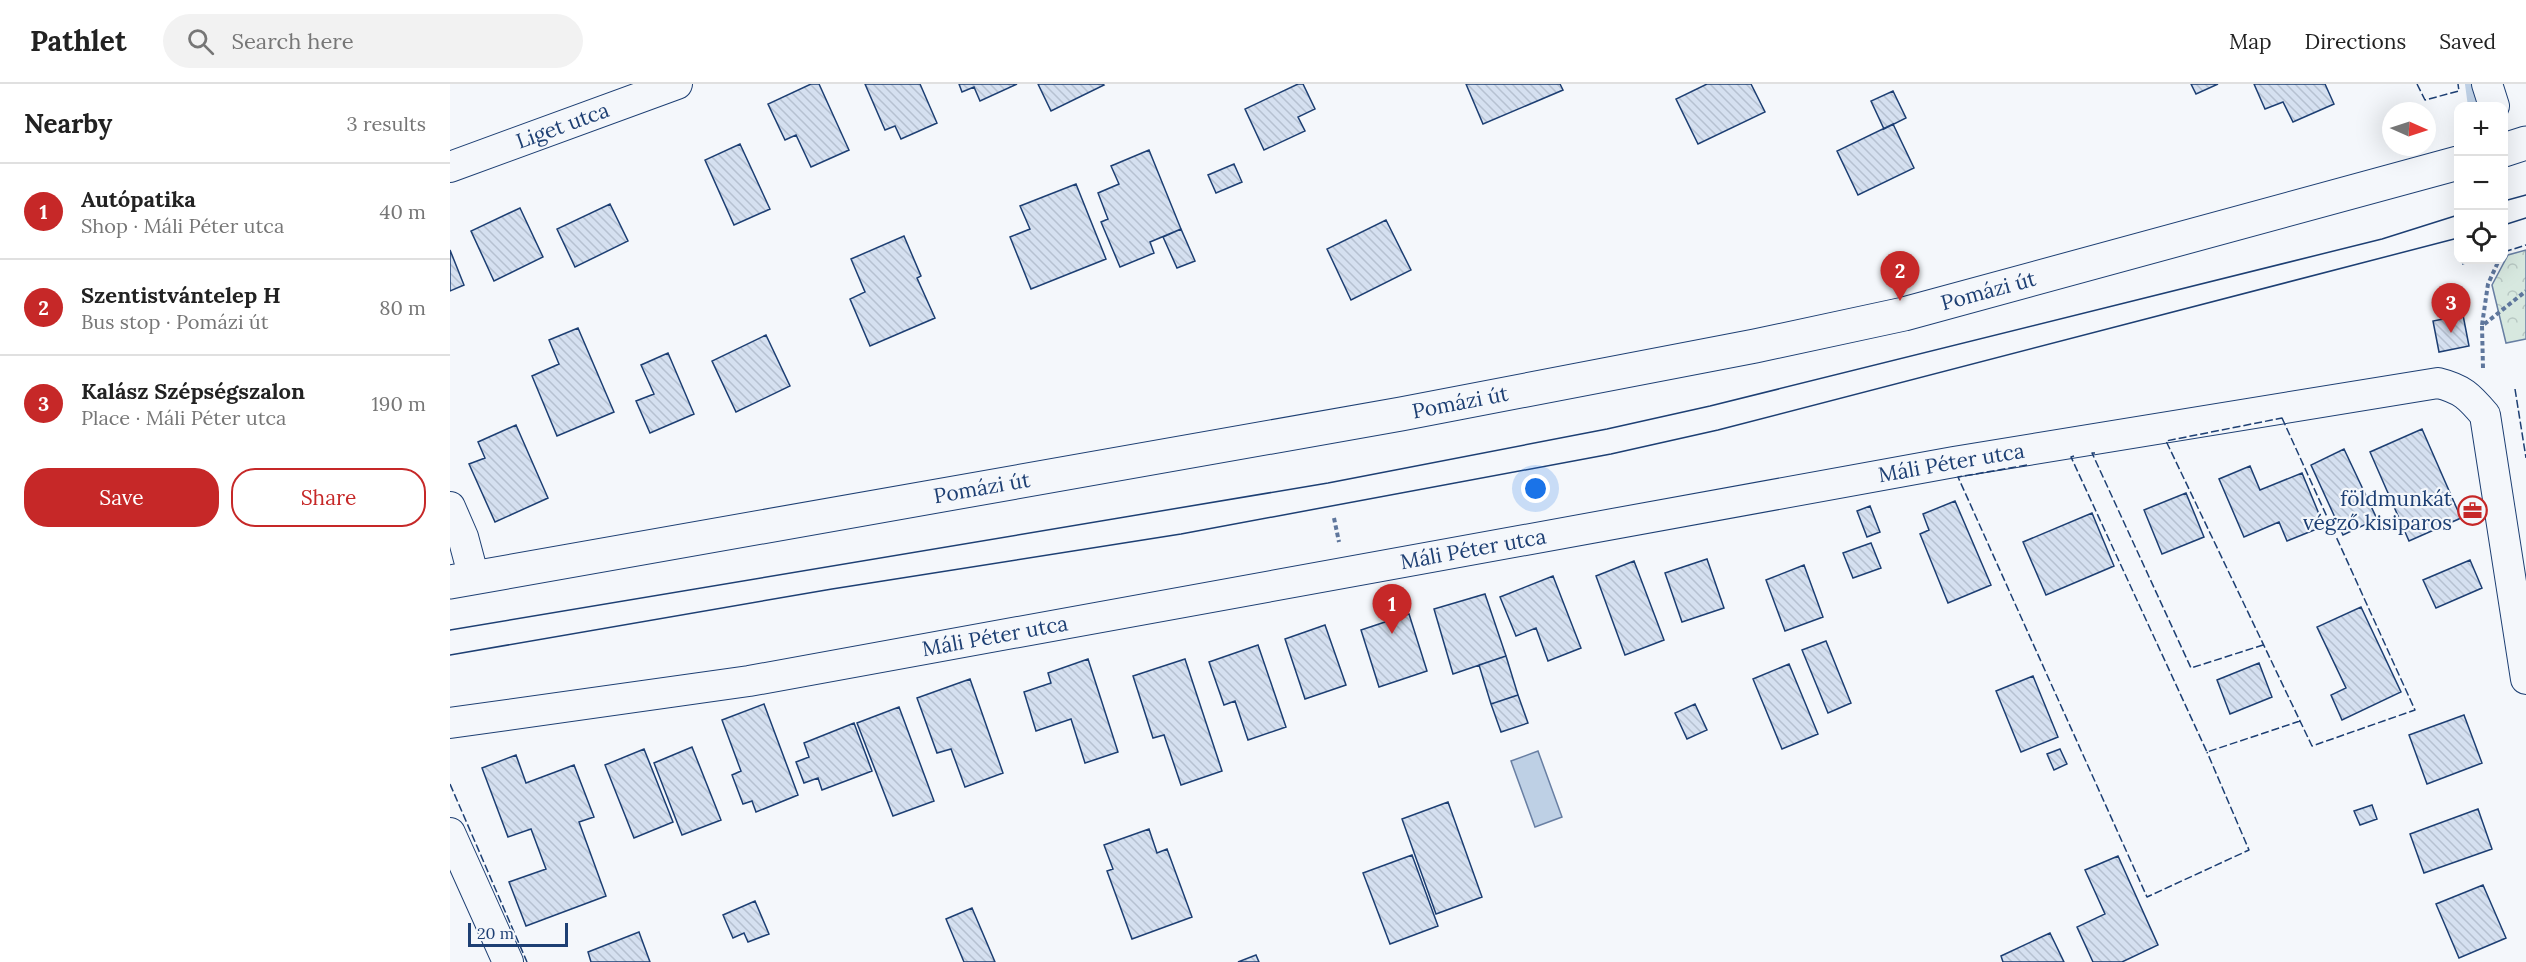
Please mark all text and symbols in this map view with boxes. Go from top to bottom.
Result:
search box [163,14,583,68]
text: Pathlet [30,23,127,59]
icon: search [184,25,217,58]
text: Search here [232,27,354,55]
text: Map [2229,28,2272,55]
text: Directions [2305,28,2406,55]
text: Saved [2439,28,2496,55]
street label: Liget utca [512,96,613,155]
north arrow [2382,102,2436,156]
map controls [2454,102,2508,264]
button: + [2454,102,2508,156]
text: Nearby [24,107,112,140]
text: 3 results [347,111,426,136]
button: − [2454,156,2508,210]
text: Autópatika [81,185,196,213]
text: 1 [39,199,48,224]
text: 40 m [380,199,426,224]
button: locate [2454,210,2508,264]
text: Shop · Máli Péter utca [81,213,284,238]
pin: 2 [1880,252,1920,301]
street label: Pomázi út [1938,264,2040,316]
text: Szentistvántelep H [81,281,281,309]
pin: 3 [2432,284,2470,333]
text: 2 [38,295,49,320]
text: 80 m [379,295,426,320]
text: Bus stop · Pomázi út [81,309,269,334]
text: Kalász Szépségszalon [81,377,305,405]
street label: Pomázi út [1410,380,1511,425]
text: 3 [38,391,49,416]
text: 190 m [372,391,426,416]
text: Place · Máli Péter utca [81,405,286,430]
street label: Máli Péter utca [1876,437,2027,488]
street label: Pomázi út [931,466,1033,509]
button: Save [24,468,219,527]
button: Share [231,468,426,527]
your location [1521,474,1550,503]
place label: földmunkát végző kisiparos [2303,485,2453,536]
office icon: földmunkát végző kisiparos [2457,495,2489,527]
street label: Máli Péter utca [1398,522,1548,575]
pin: 1 [1372,584,1412,634]
street label: Máli Péter utca [920,609,1070,662]
scale bar [468,920,568,948]
text: 20 m [477,923,514,943]

